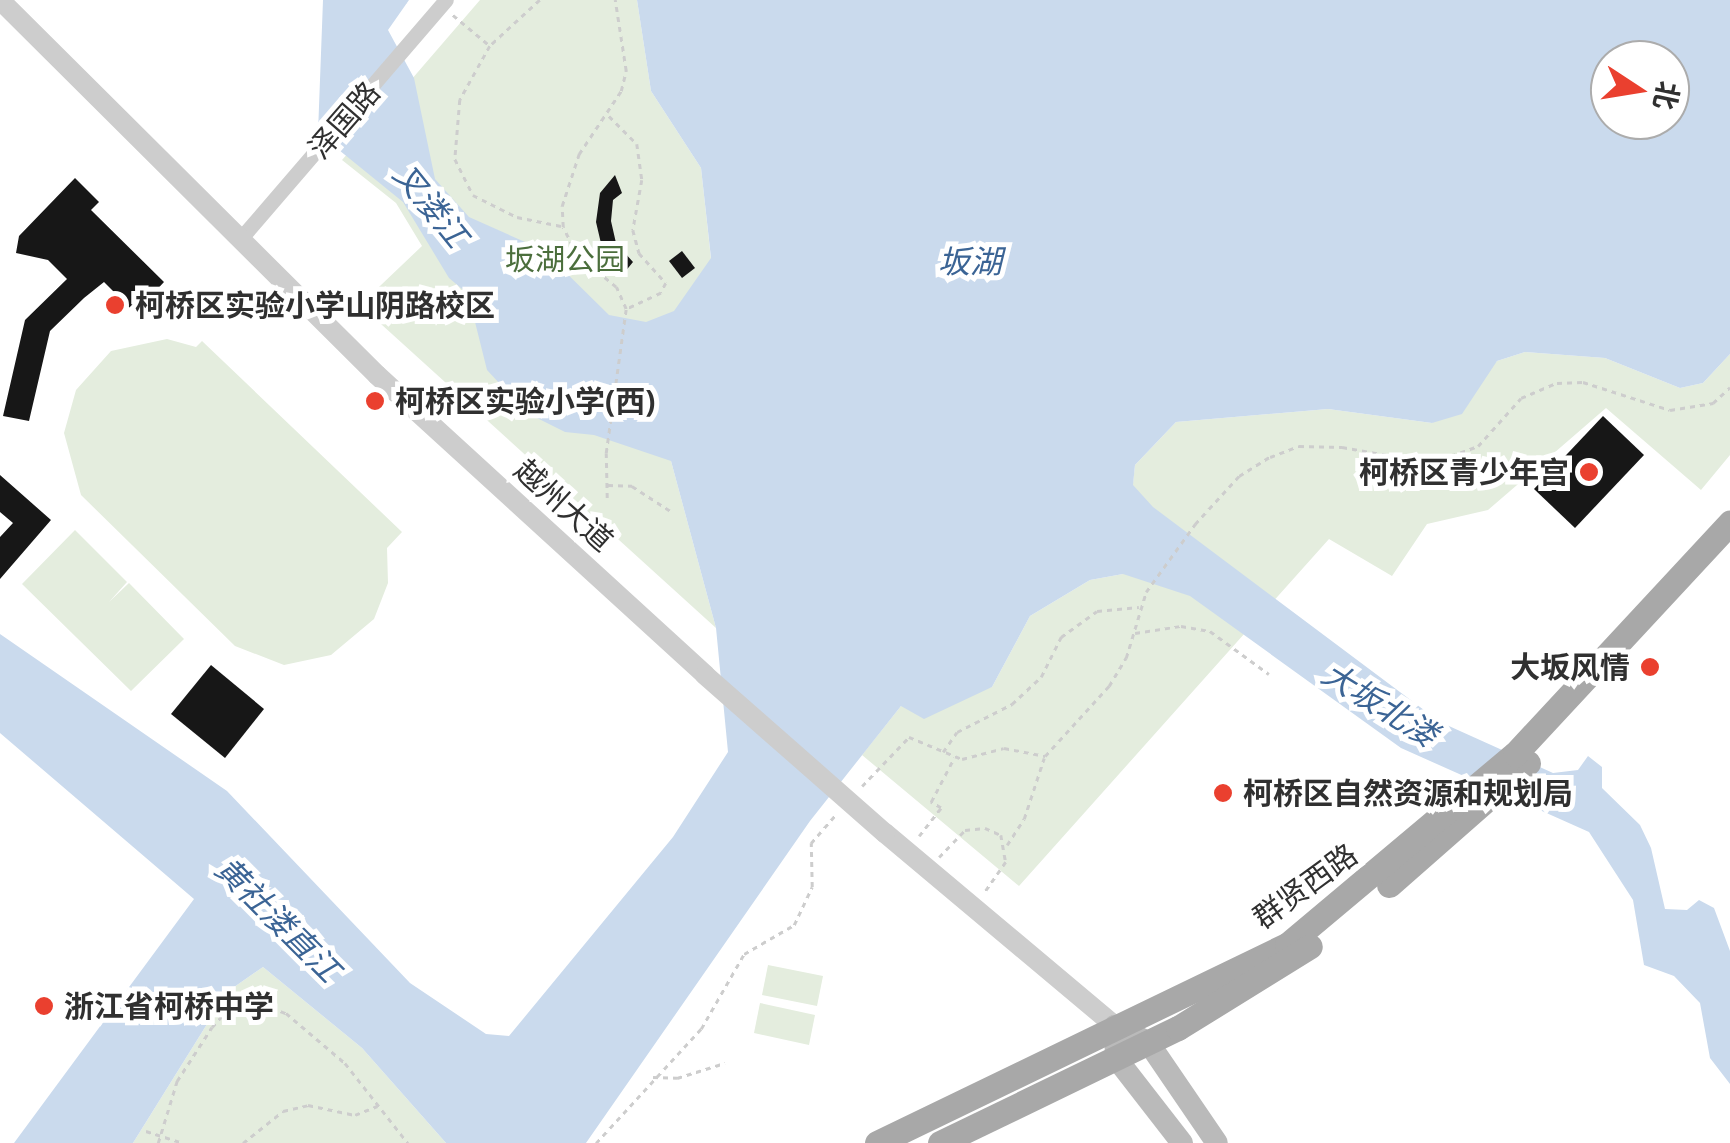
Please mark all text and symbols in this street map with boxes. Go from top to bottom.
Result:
north arrow [1590,40,1690,140]
street label: 泽国路 [301,74,387,166]
text: 北 [1646,78,1689,113]
water label: 叉溇江 [386,156,476,254]
park label: 坂湖公园 [505,241,625,277]
water label: 坂湖 [938,242,1002,280]
place label: 柯桥区实验小学山阴路校区 [135,287,495,323]
marker: 柯桥区实验小学山阴路校区 [104,294,126,316]
place label: 柯桥区实验小学(西) [395,383,655,419]
marker: 柯桥区实验小学(西) [364,390,386,412]
street label: 越州大道 [507,451,621,559]
place label: 柯桥区青少年宫 [1359,454,1569,490]
marker: 柯桥区青少年宫 [1578,461,1600,483]
place label: 大坂风情 [1510,649,1630,685]
water label: 大坂北溇 [1316,654,1444,754]
marker: 大坂风情 [1639,656,1661,678]
place label: 柯桥区自然资源和规划局 [1243,775,1573,811]
marker: 柯桥区自然资源和规划局 [1212,782,1234,804]
street label: 群贤西路 [1246,836,1364,936]
water label: 黄社溇直江 [208,849,348,989]
place label: 浙江省柯桥中学 [64,988,274,1024]
marker: 浙江省柯桥中学 [33,995,55,1017]

